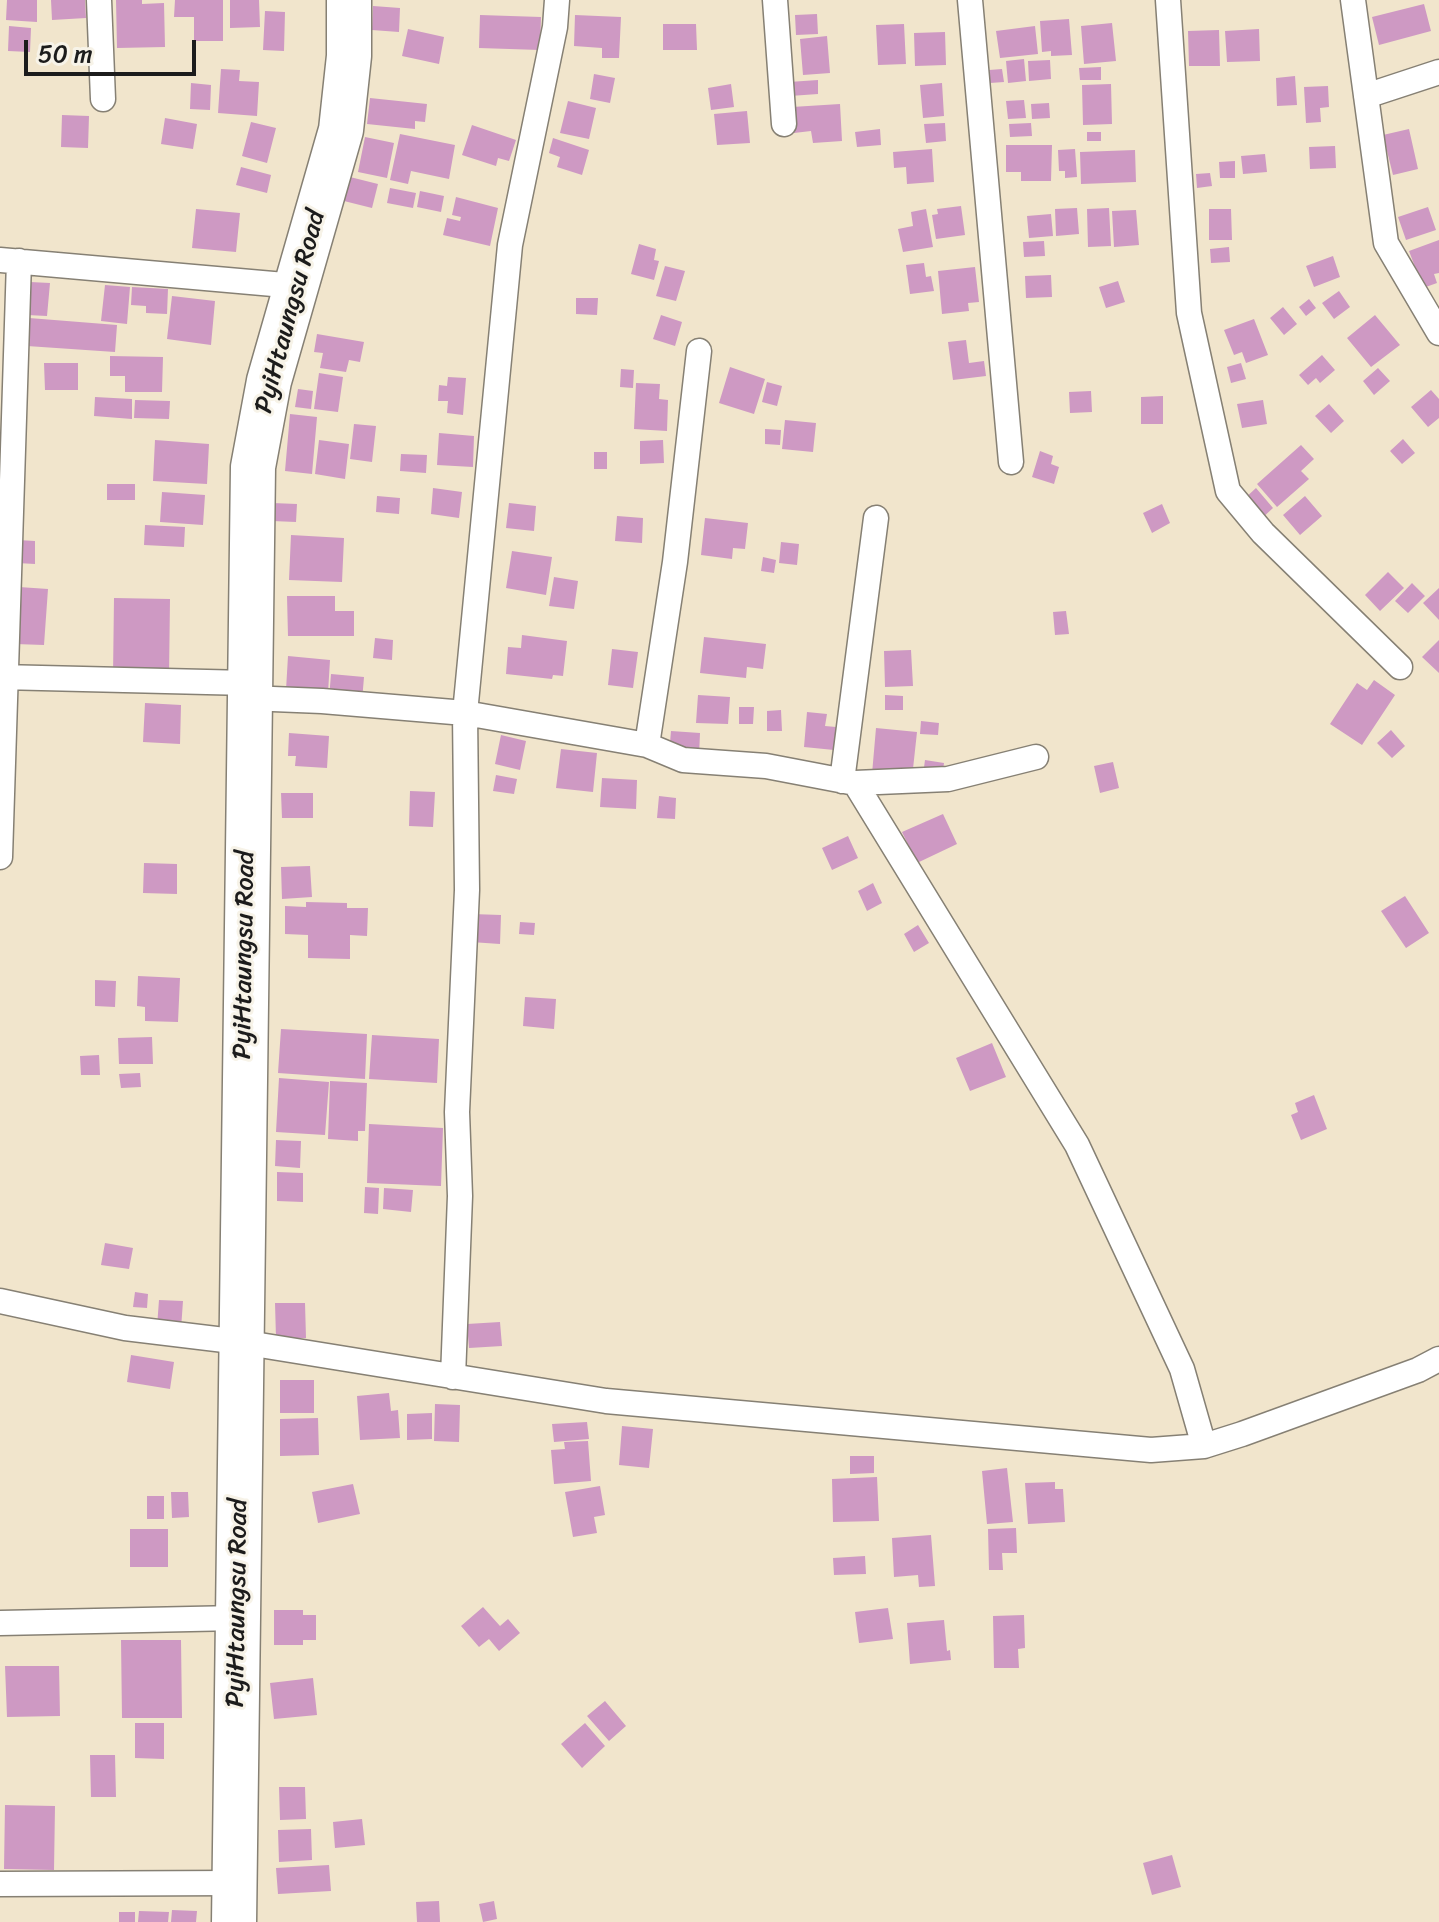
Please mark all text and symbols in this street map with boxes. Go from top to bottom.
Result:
scale bar [28,24,200,74]
text: 50 m [38,33,93,75]
street label: PyiHtaungsu Road [249,207,333,417]
street label: PyiHtaungsu Road [228,850,262,1060]
street label: PyiHtaungsu Road [221,1498,255,1708]

